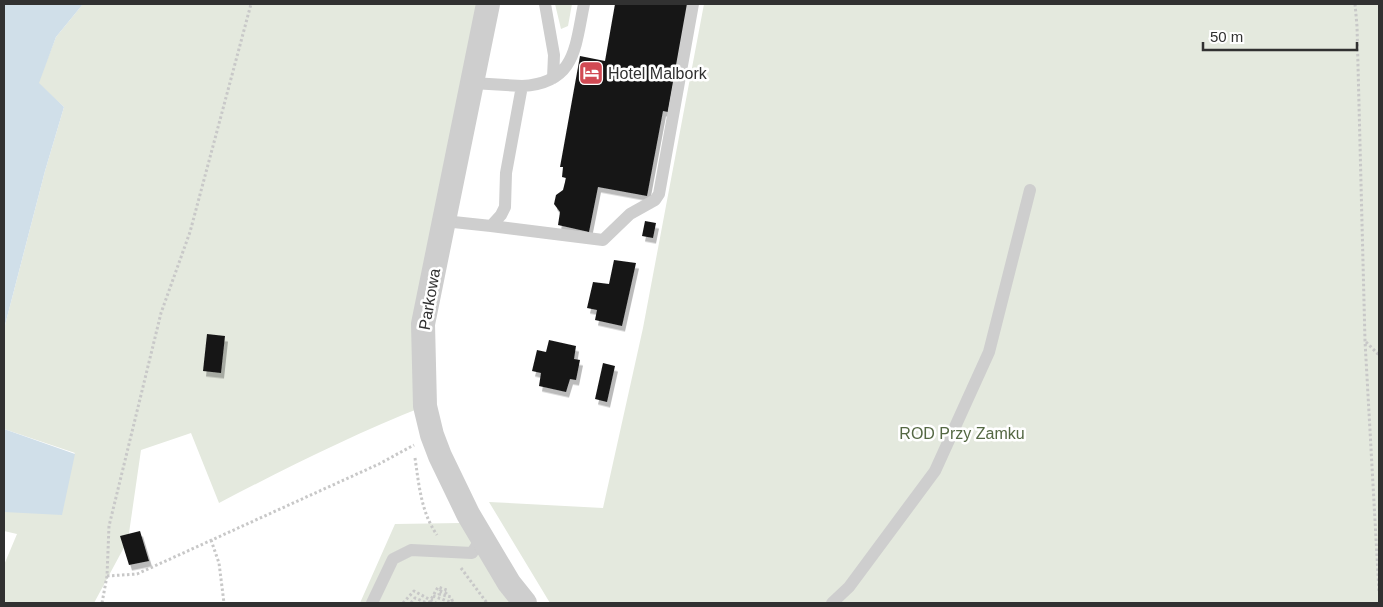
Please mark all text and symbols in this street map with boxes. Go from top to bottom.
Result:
scale bar [1203,20,1357,52]
text: 50 m [1210,28,1243,45]
hotel icon: Hotel Malbork [578,60,604,86]
place label: Hotel Malbork [608,65,708,82]
street label: Parkowa [416,267,443,331]
park label: ROD Przy Zamku [899,425,1025,442]

